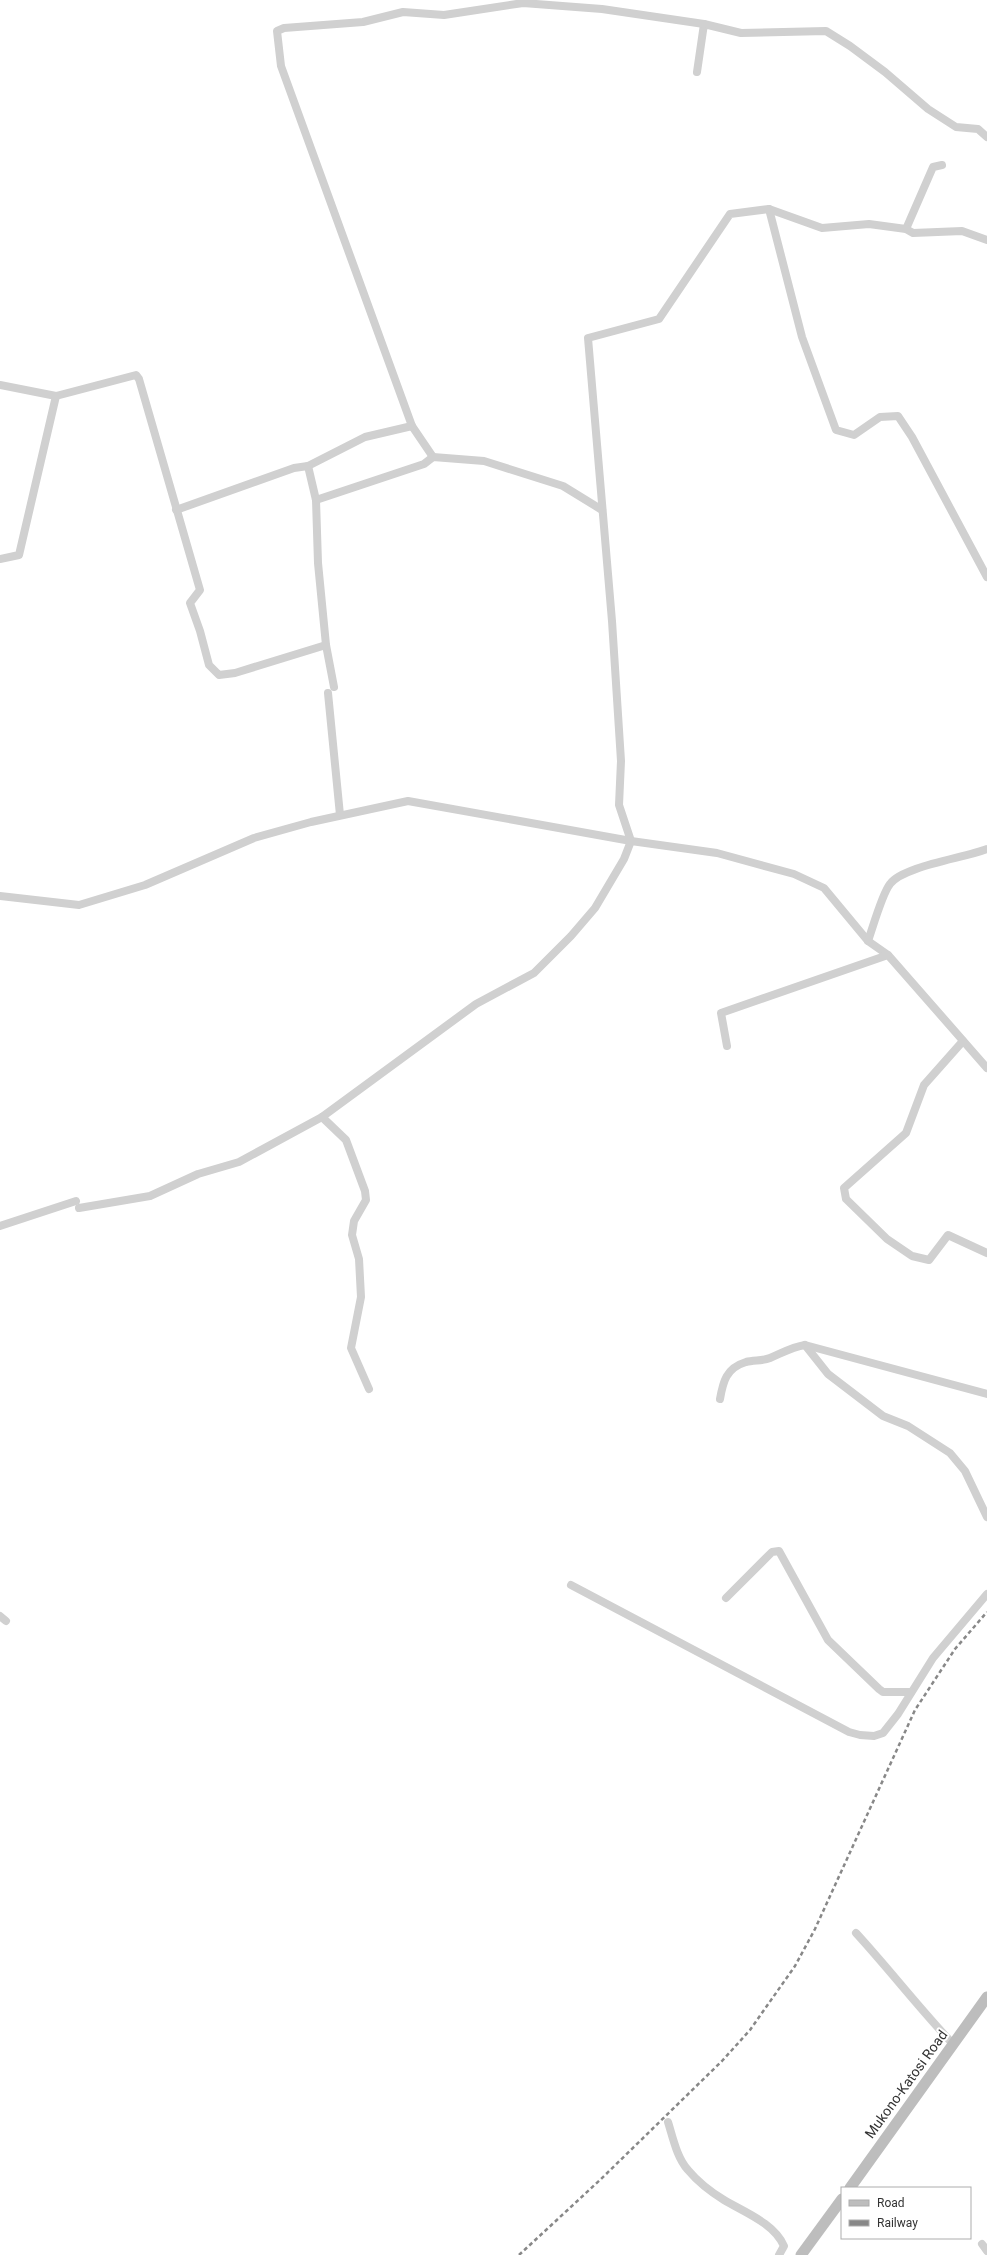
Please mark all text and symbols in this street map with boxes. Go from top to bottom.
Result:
street label: Mukono-Katosi Road [861,2027,951,2141]
legend [841,2187,971,2239]
text: Road [877,2196,905,2210]
text: Railway [877,2216,918,2230]

